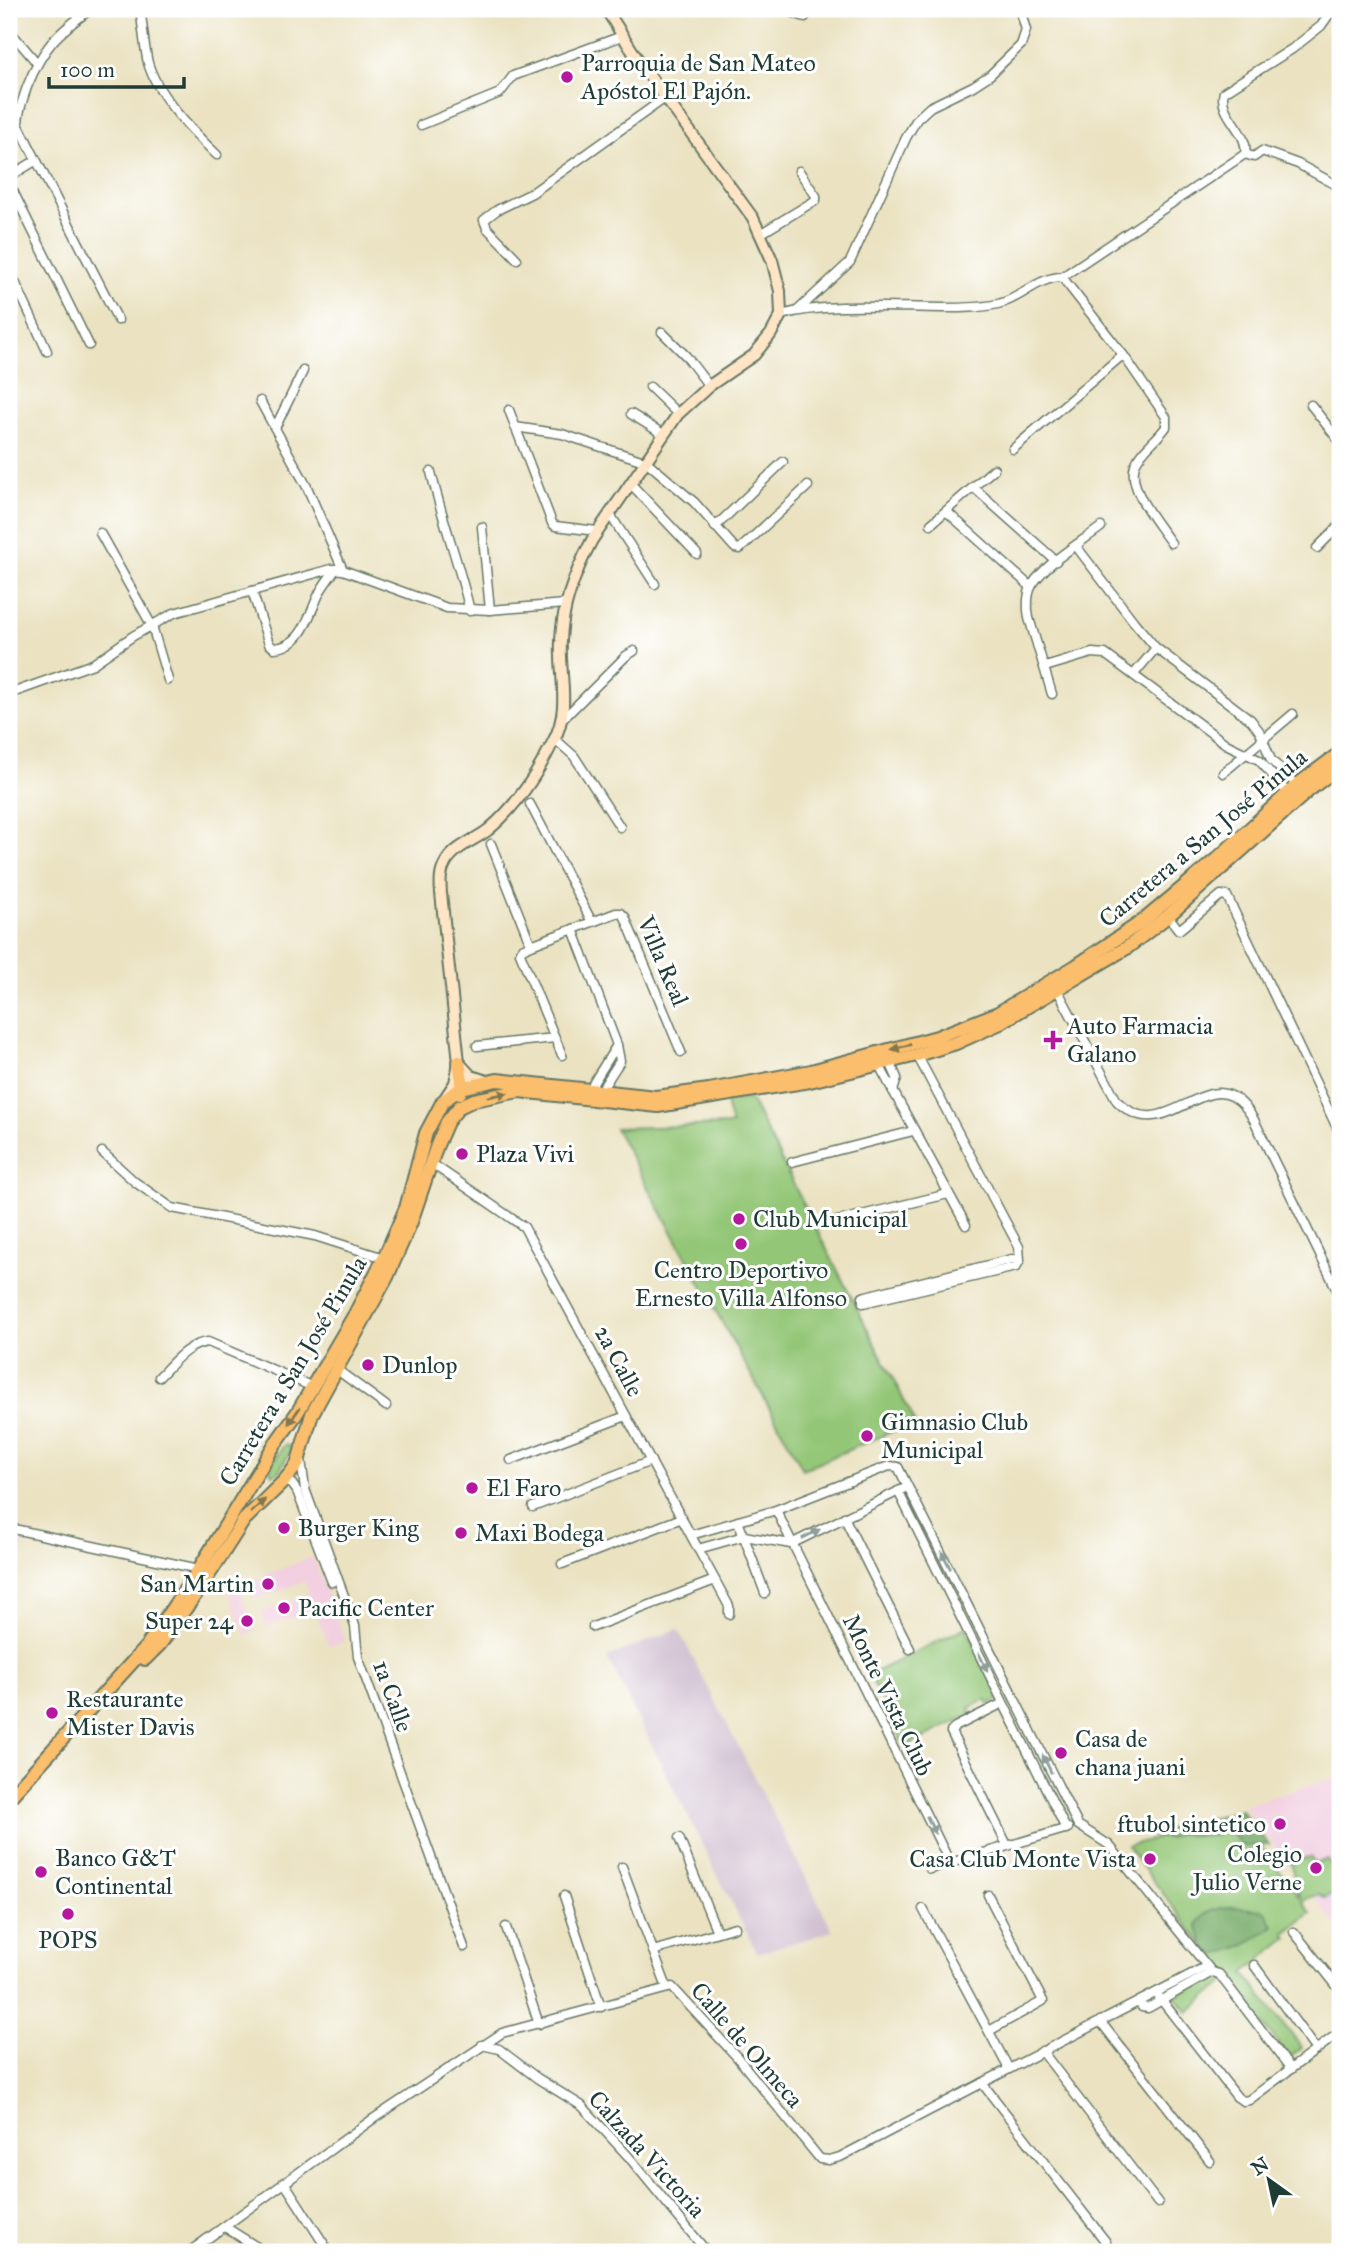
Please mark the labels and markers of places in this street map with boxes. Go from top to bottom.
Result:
place label: Parroquia de San Mateo Apóstol El Pajón. [580,48,816,106]
marker: Parroquia de San Mateo Apóstol El Pajón. [559,69,575,85]
place label: Auto Farmacia Galano [1066,1011,1214,1069]
marker: Auto Farmacia Galano [1045,1032,1061,1048]
place label: Plaza Vivi [476,1139,574,1169]
marker: Plaza Vivi [454,1146,470,1162]
place label: Club Municipal [753,1204,908,1234]
marker: Club Municipal [731,1211,747,1227]
marker: Centro Deportivo Ernesto Villa Alfonso [733,1236,749,1252]
place label: Centro Deportivo Ernesto Villa Alfonso [635,1255,847,1313]
place label: Dunlop [382,1350,457,1380]
marker: Dunlop [360,1357,376,1373]
place label: Gimnasio Club Municipal [881,1407,1028,1465]
marker: Gimnasio Club Municipal [859,1428,875,1444]
place label: El Faro [486,1473,561,1503]
marker: El Faro [464,1480,480,1496]
place label: Burger King [298,1513,420,1543]
place label: Maxi Bodega [475,1518,605,1548]
marker: Burger King [276,1520,292,1536]
marker: Maxi Bodega [453,1525,469,1541]
place label: San Martin [140,1569,254,1599]
marker: San Martin [260,1576,276,1592]
place label: Pacific Center [298,1593,434,1623]
marker: Pacific Center [276,1600,292,1616]
place label: Super 24 [145,1606,234,1636]
marker: Super 24 [239,1613,255,1629]
place label: Restaurante Mister Davis [66,1684,195,1742]
marker: Restaurante Mister Davis [44,1705,60,1721]
place label: Casa de chana juani [1075,1724,1186,1782]
marker: Casa de chana juani [1053,1745,1069,1761]
place label: ftubol sintetico [1117,1809,1266,1839]
marker: ftubol sintetico [1272,1816,1288,1832]
place label: Colegio Julio Verne [1190,1839,1302,1897]
place label: Banco G&T Continental [55,1843,176,1901]
place label: Casa Club Monte Vista [909,1844,1137,1874]
marker: Casa Club Monte Vista [1142,1851,1158,1867]
marker: Colegio Julio Verne [1308,1860,1324,1876]
marker: Banco G&T Continental [33,1864,49,1880]
marker: POPS [60,1906,76,1922]
place label: POPS [38,1925,98,1955]

